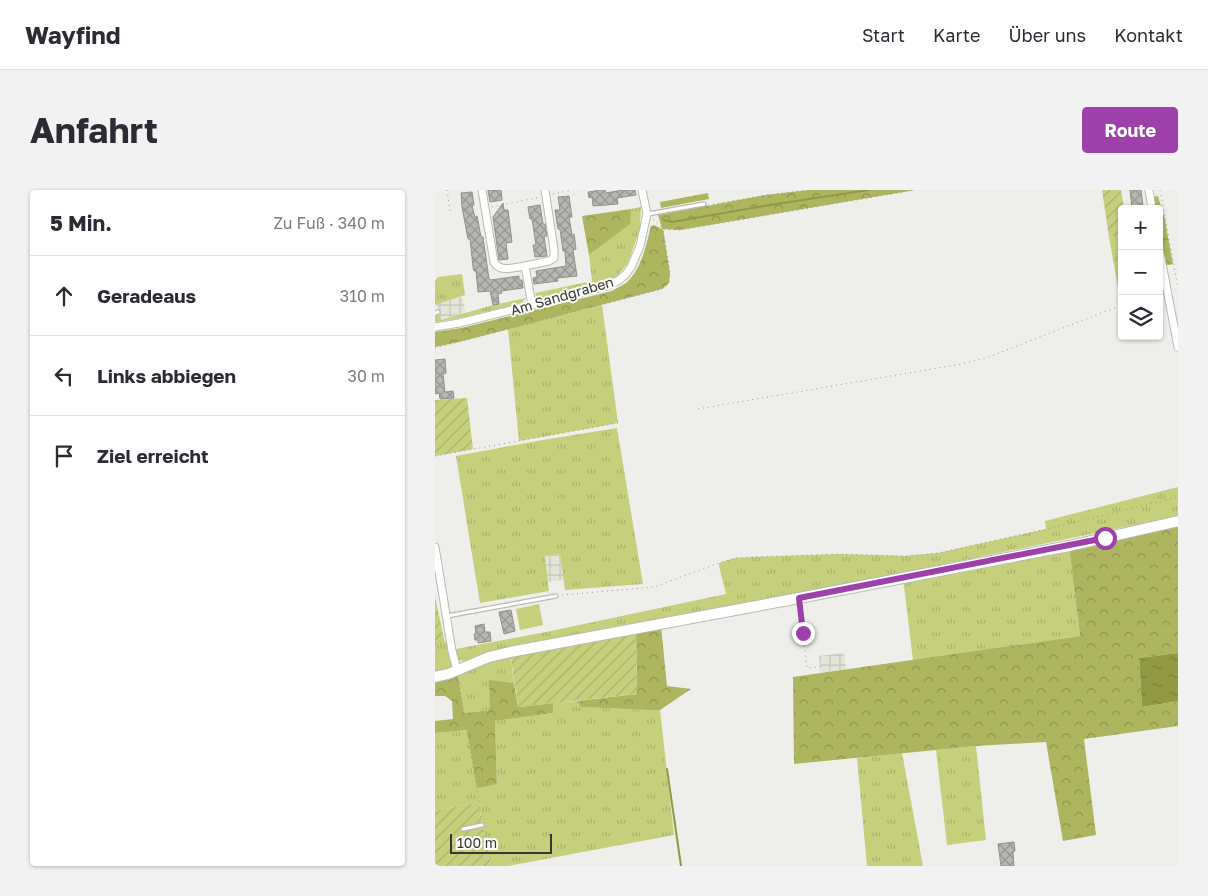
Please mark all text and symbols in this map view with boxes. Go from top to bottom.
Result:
text: Wayfind [25,20,121,49]
text: Start [862,24,905,46]
text: Karte [933,24,980,46]
text: Über uns [1008,24,1086,46]
text: Kontakt [1114,24,1183,46]
button: Route [1082,107,1178,153]
text: Anfahrt [30,109,158,151]
map controls [1118,205,1163,340]
button: + [1118,205,1163,250]
text: 5 Min. [50,210,112,236]
text: Zu Fuß · 340 m [274,213,385,233]
button: − [1118,250,1163,295]
street label: Am Sandgraben [508,273,615,318]
icon: ahead [50,282,78,310]
text: Geradeaus [97,284,196,307]
text: 310 m [340,286,385,306]
button: layers [1118,295,1163,340]
icon: left [50,362,78,390]
text: Links abbiegen [97,364,236,387]
text: 30 m [348,366,385,386]
icon: arrive [50,442,78,470]
text: Ziel erreicht [97,444,209,467]
route start [1094,527,1117,550]
route end [792,622,815,645]
scale bar [450,831,553,854]
text: 100 m [457,834,497,851]

